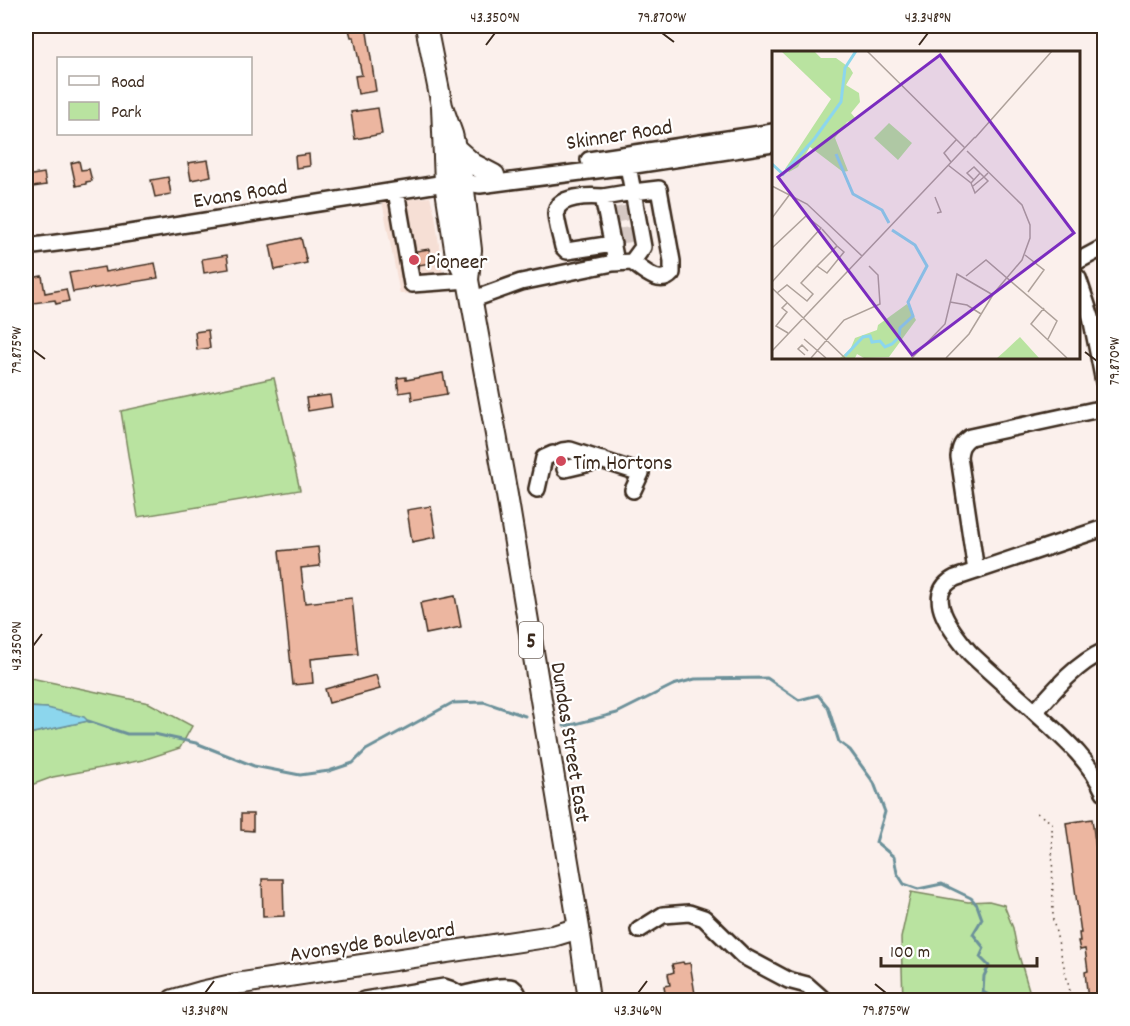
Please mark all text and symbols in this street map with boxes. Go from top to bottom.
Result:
text: 43.350°N [470,8,520,30]
text: 79.870°W [638,8,687,30]
text: 43.348°N [905,8,951,30]
inset map [772,51,1079,358]
legend [57,57,252,135]
text: Road [111,71,145,96]
text: Park [111,101,142,126]
street label: Skinner Road [564,113,675,160]
street label: Evans Road [191,173,290,218]
place label: Pioneer [426,248,488,279]
marker: Pioneer [407,253,421,267]
text: 79.875°W [7,326,29,374]
text: 79.870°W [1105,336,1127,385]
place label: Tim Hortons [573,449,673,480]
marker: Tim Hortons [554,454,568,468]
text: 43.350°N [7,621,29,671]
road number: 5 [519,622,543,658]
street label: Dundas Street East [541,660,597,825]
street label: Avonsyde Boulevard [288,915,457,972]
scale bar [881,930,1037,968]
text: 100 m [890,941,930,966]
text: 43.348°N [182,1001,228,1023]
text: 43.346°N [614,1001,662,1023]
text: 79.875°W [862,1001,910,1023]

